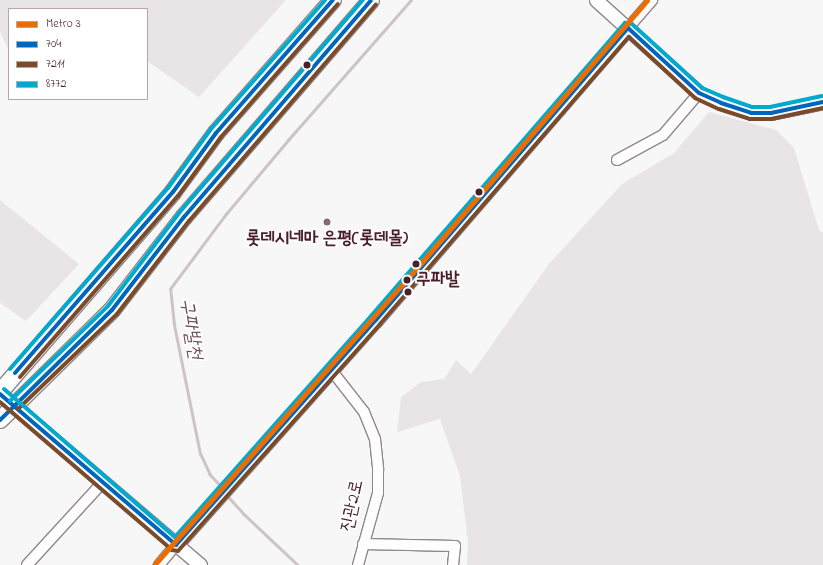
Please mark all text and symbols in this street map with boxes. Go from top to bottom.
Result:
legend [8,8,148,100]
text: Metro 3 [46,15,81,33]
text: 704 [46,35,61,53]
text: 7211 [46,55,65,73]
unlabelled marker [302,60,312,70]
text: 8772 [46,75,66,93]
unlabelled marker [474,187,484,197]
marker: 롯데시네마 은평(롯데몰) [322,217,332,227]
place label: 롯데시네마 은평(롯데몰) [246,228,408,250]
unlabelled marker [411,259,421,269]
place label: 구파발 [416,269,459,291]
marker: 구파발 [400,273,414,287]
unlabelled marker [403,287,413,297]
water label: 구파발천 [174,297,206,361]
street label: 진관2로 [337,478,369,534]

